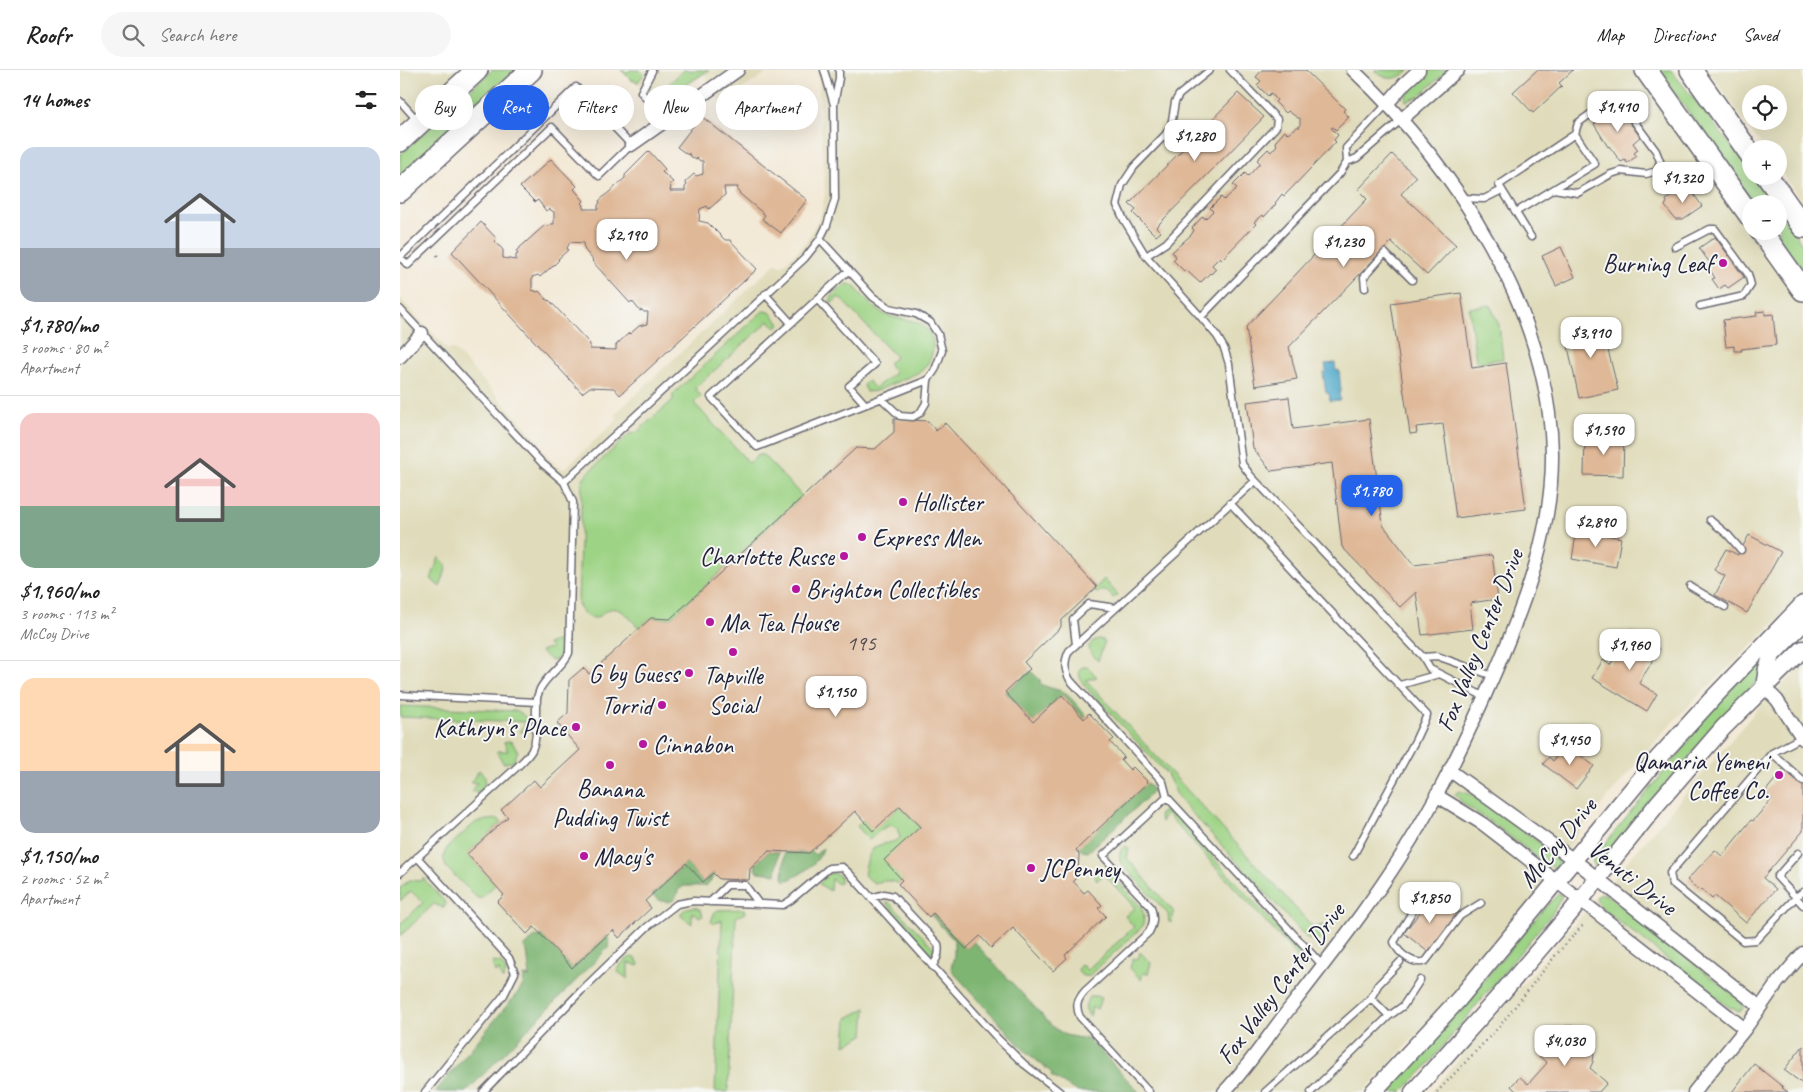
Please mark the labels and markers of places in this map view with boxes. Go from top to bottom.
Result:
pin: $1,410 [1577,90,1659,133]
pin: $1,280 [1154,119,1236,162]
pin: $1,320 [1642,162,1724,204]
pin: $2,190 [586,218,668,261]
pin: $1,230 [1303,226,1385,268]
place label: Burning Leaf [1603,248,1718,280]
marker: Burning Leaf [1717,257,1729,269]
pin: $3,910 [1550,316,1632,359]
pin: $1,590 [1563,414,1645,456]
pin: $1,780 [1331,474,1413,517]
place label: Hollister [913,487,985,519]
marker: Hollister [897,496,909,508]
pin: $2,890 [1555,506,1637,548]
place label: Express Men [872,522,983,554]
marker: Express Men [856,531,868,543]
place label: Charlotte Russe [700,541,836,573]
marker: Charlotte Russe [838,550,850,562]
place label: Brighton Collectibles [806,574,981,606]
marker: Brighton Collectibles [790,583,802,595]
place label: Ma Tea House [720,607,840,639]
marker: Ma Tea House [704,616,716,628]
pin: $1,960 [1589,628,1671,671]
marker: Tapville Social [727,646,739,658]
place label: G by Guess [588,658,681,690]
place label: Tapville Social [703,660,764,721]
marker: G by Guess [683,667,695,679]
pin: $1,150 [795,676,877,718]
place label: Torrid [601,690,655,722]
marker: Torrid [656,699,668,711]
place label: Kathryn's Place [434,712,568,744]
marker: Kathryn's Place [570,721,582,733]
pin: $1,450 [1529,724,1611,766]
place label: Cinnabon [653,729,734,761]
marker: Cinnabon [637,738,649,750]
place label: Qamaria Yemeni Coffee Co. [1634,746,1772,807]
marker: Banana Pudding Twist [604,759,616,771]
marker: Qamaria Yemeni Coffee Co. [1773,769,1785,781]
place label: Banana Pudding Twist [553,773,670,834]
place label: Macy's [594,841,654,873]
marker: Macy's [578,850,590,862]
place label: JCPenney [1040,853,1122,885]
marker: JCPenney [1025,862,1037,874]
pin: $1,850 [1389,882,1471,924]
pin: $4,030 [1524,1024,1606,1067]

